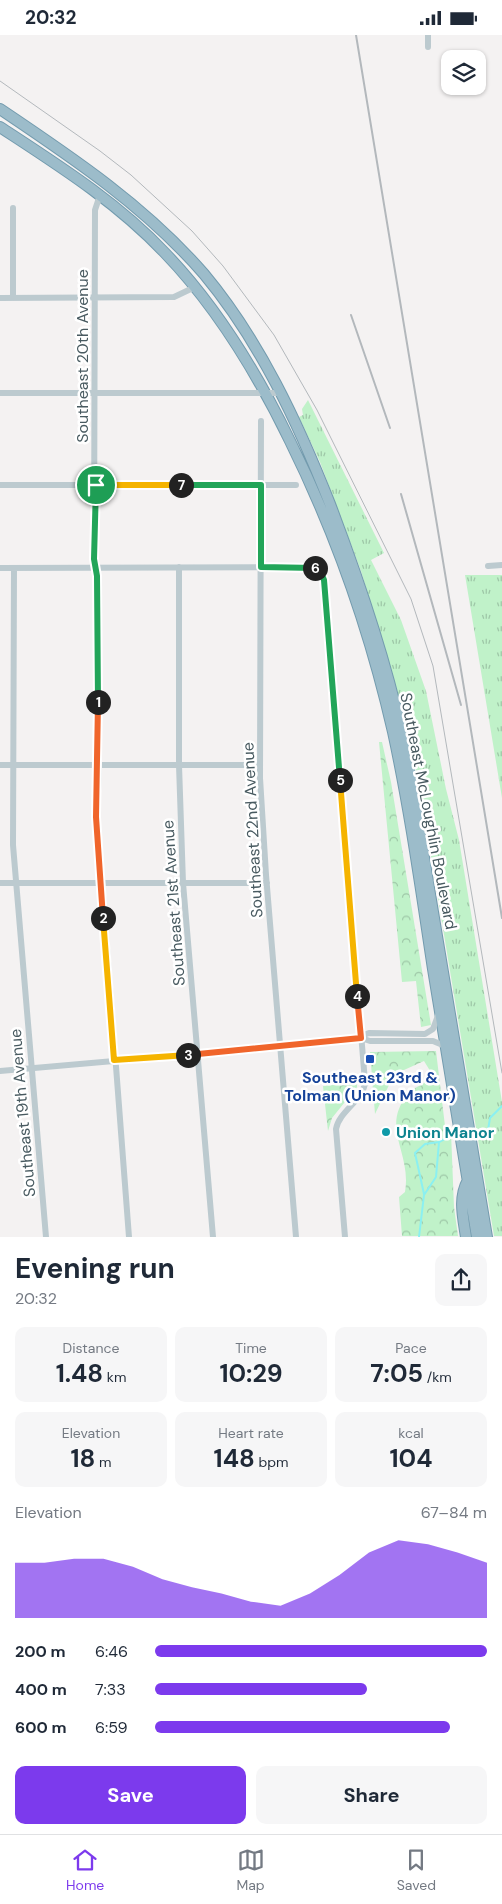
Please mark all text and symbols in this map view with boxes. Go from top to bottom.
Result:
text: 20:32 [25,5,77,30]
map controls [441,50,486,95]
button: layers [441,50,486,95]
street label: Southeast 20th Avenue [72,269,93,443]
pin [75,464,117,506]
icon: arrive [82,471,110,499]
pin: 7 [168,473,194,497]
text: 7 [178,476,185,494]
pin: 6 [302,555,328,581]
text: 6 [311,559,320,577]
pin: 1 [86,689,110,715]
street label: Southeast McLoughlin Boulevard [395,691,462,931]
text: 1 [96,693,101,711]
street label: Southeast 22nd Avenue [237,742,268,918]
pin: 5 [328,767,352,793]
text: 5 [336,771,345,789]
street label: Southeast 21st Avenue [157,819,190,987]
pin: 2 [90,905,116,931]
text: 2 [99,909,108,927]
pin: 4 [344,983,370,1009]
text: 4 [353,987,362,1005]
street label: Southeast 19th Avenue [5,1028,40,1198]
pin: 3 [176,1043,200,1067]
text: 3 [184,1046,193,1064]
marker: Southeast 23rd & Tolman (Union Manor) [364,1053,376,1065]
place label: Southeast 23rd & Tolman (Union Manor) [284,1067,456,1106]
place label: Union Manor [396,1122,495,1143]
marker: Union Manor [380,1126,392,1138]
text: Evening run [15,1250,175,1287]
button: share [435,1254,487,1306]
text: 20:32 [15,1288,57,1309]
text: Distance [63,1339,119,1357]
text: Time [235,1339,267,1357]
text: Pace [395,1339,427,1357]
text: 1.48 [56,1357,103,1390]
text: 10:29 [219,1357,283,1390]
text: 7:05 [370,1357,423,1390]
text: km [103,1368,126,1386]
text: /km [423,1368,452,1386]
text: Elevation [62,1424,120,1442]
text: Heart rate [218,1424,284,1442]
text: kcal [398,1424,424,1442]
text: 18 [70,1442,95,1475]
text: 148 [214,1442,255,1475]
text: 104 [390,1442,432,1475]
text: m [95,1453,112,1471]
text: bpm [255,1453,288,1471]
text: Elevation [15,1502,82,1523]
text: 67–84 m [421,1502,487,1523]
text: 200 m [15,1641,66,1662]
text: 6:46 [95,1641,128,1662]
text: 400 m [15,1679,67,1700]
text: 7:33 [95,1679,126,1700]
text: 600 m [15,1717,67,1738]
text: 6:59 [95,1717,128,1738]
button: Save [15,1766,246,1824]
button: Share [256,1766,487,1824]
tab: Home [66,1846,104,1894]
tab: Map [236,1846,265,1894]
tab: Saved [397,1846,436,1894]

